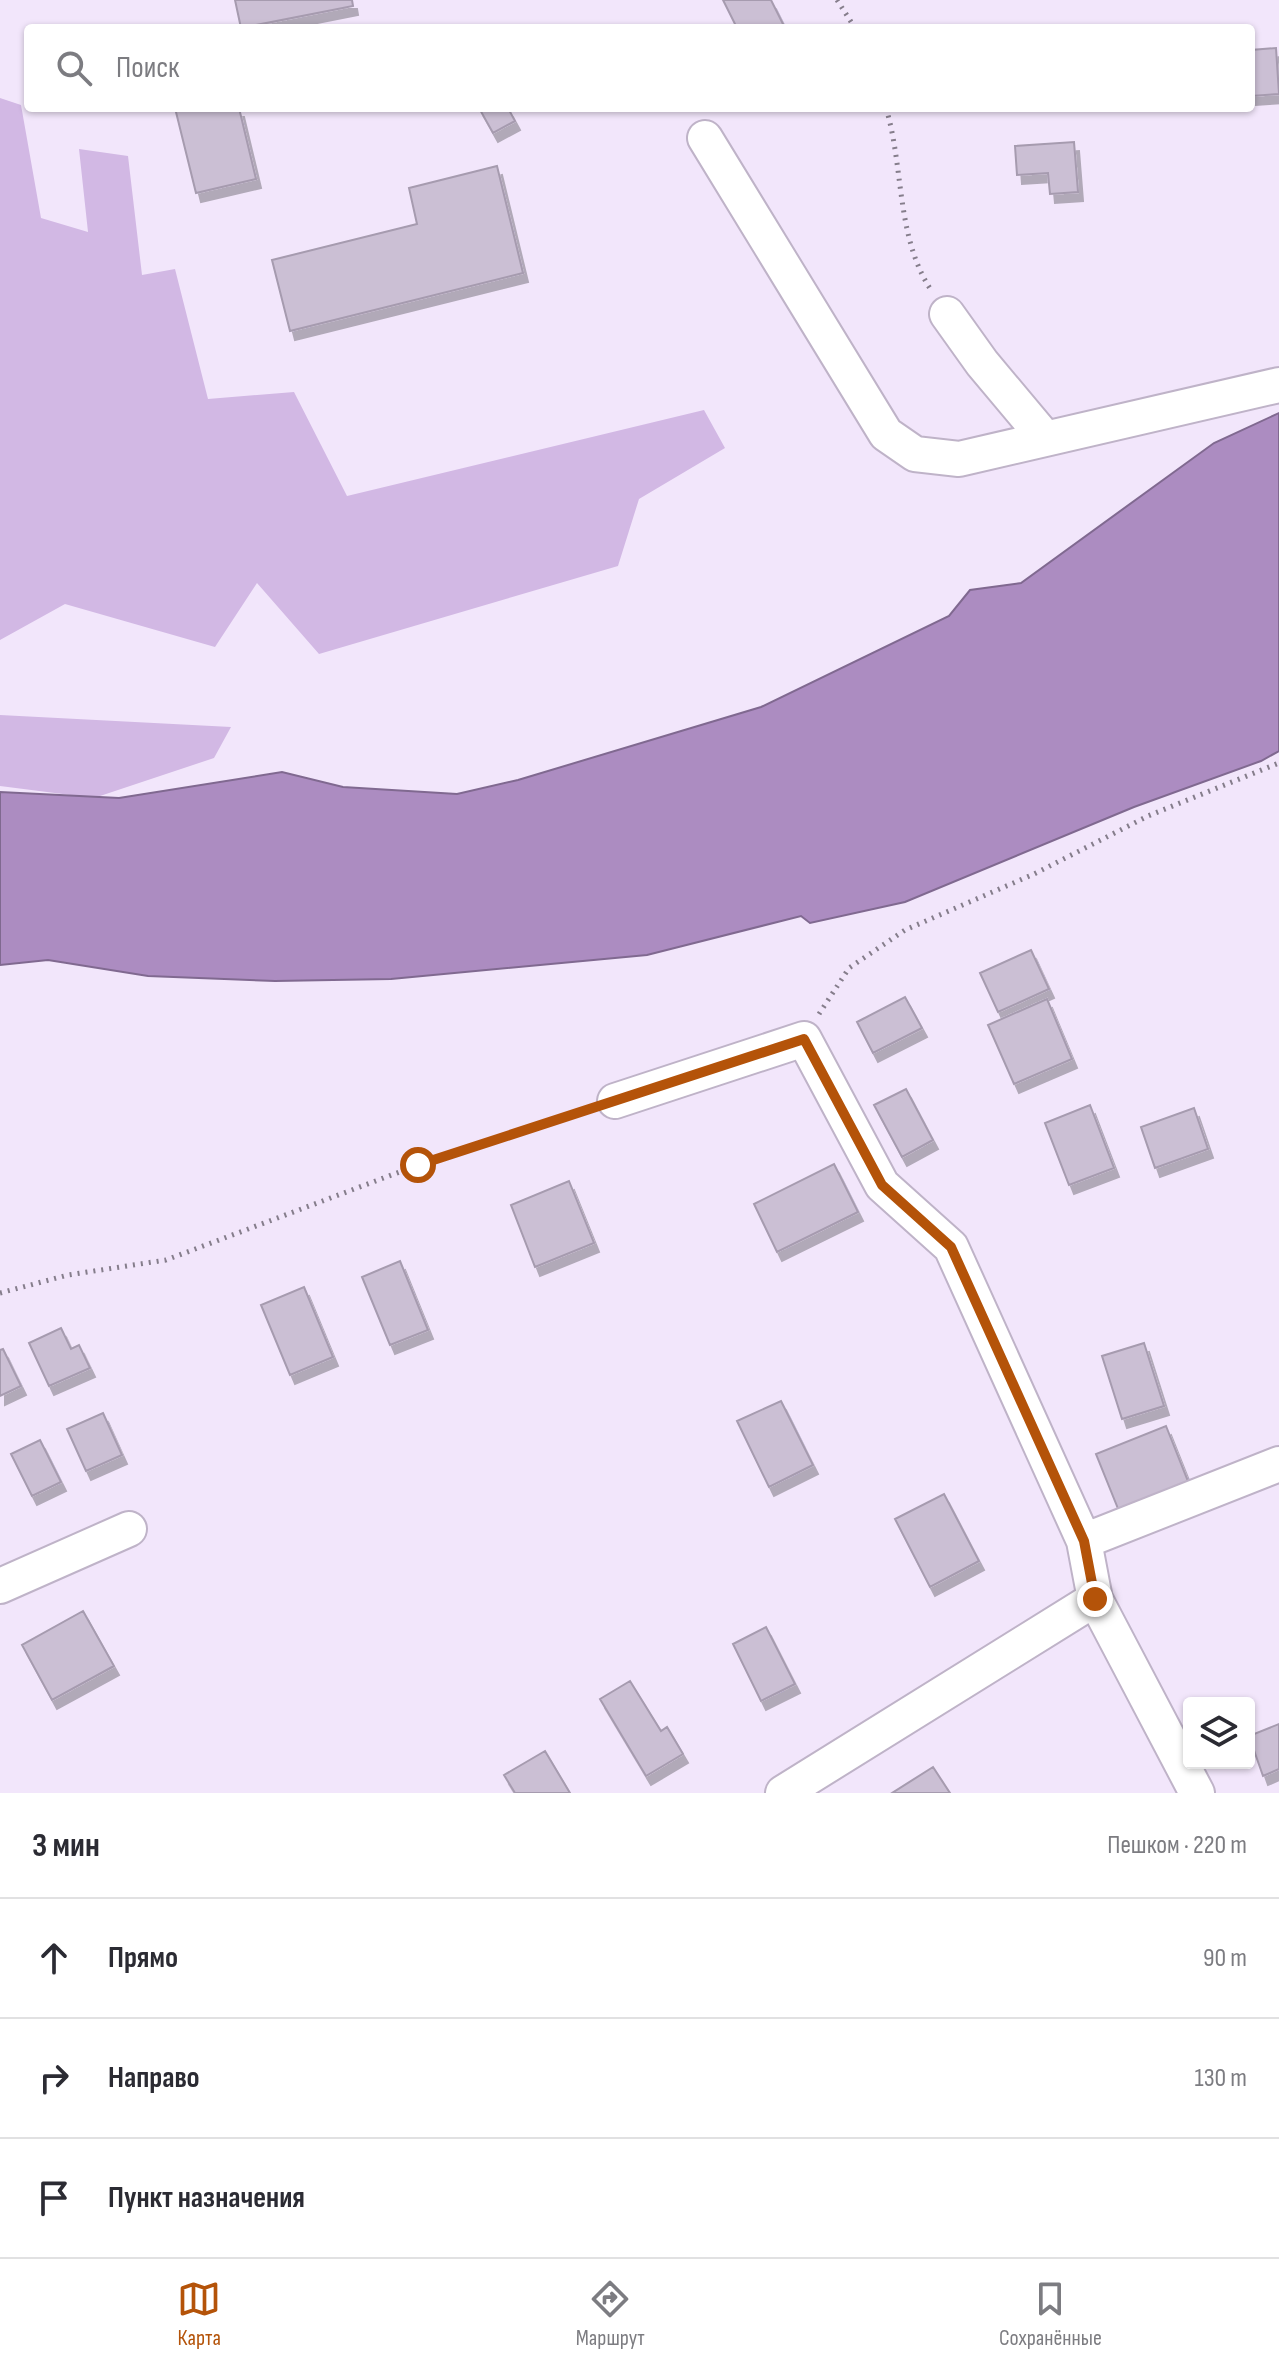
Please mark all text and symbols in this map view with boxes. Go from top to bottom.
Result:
search box [24,24,1255,112]
icon: search [52,46,96,90]
text: Поиск [116,50,179,86]
route start [400,1147,436,1183]
route end [1077,1581,1113,1617]
map controls [1183,1697,1255,1769]
button: layers [1183,1697,1255,1769]
text: 3 мин [32,1825,100,1866]
text: Пешком · 220 m [1107,1830,1247,1861]
icon: ahead [32,1936,76,1980]
text: Прямо [108,1940,178,1976]
text: 90 m [1203,1943,1247,1974]
icon: right [32,2056,76,2100]
text: Направо [108,2060,200,2096]
text: 130 m [1195,2063,1247,2094]
icon: arrive [32,2176,76,2220]
text: Пункт назначения [108,2180,305,2216]
tab: Карта [177,2277,221,2352]
tab: Маршрут [576,2277,645,2352]
tab: Сохранённые [999,2277,1102,2352]

